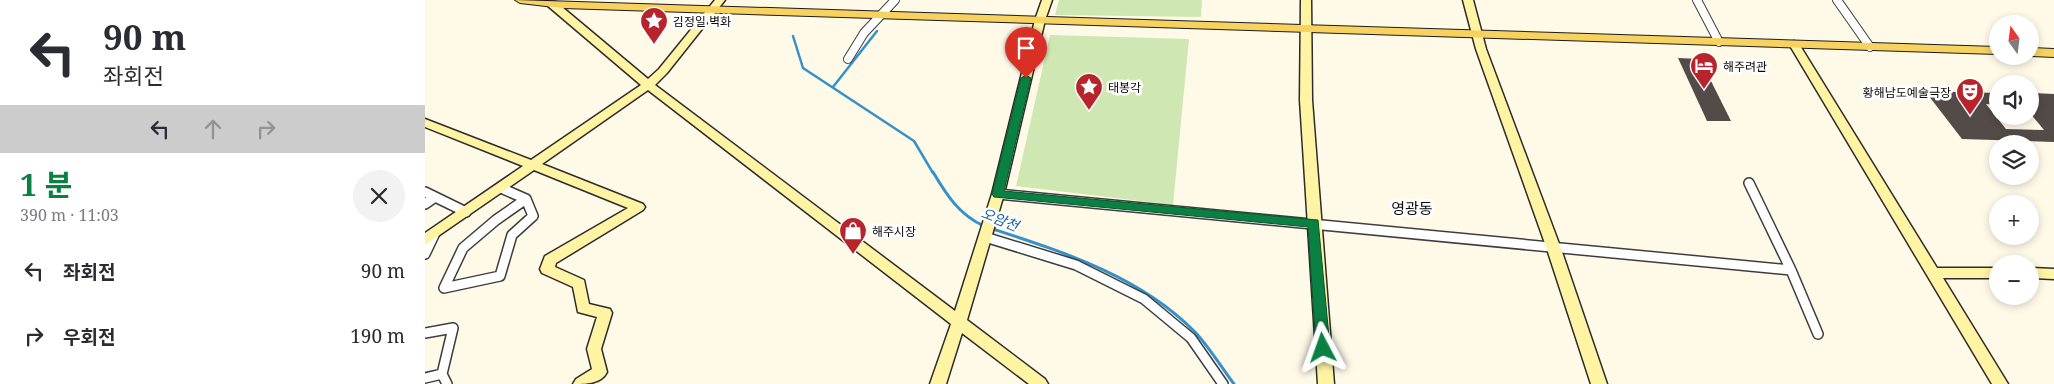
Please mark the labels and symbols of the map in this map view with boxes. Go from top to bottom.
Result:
place icon: 김정일 벽화 [639,6,669,45]
place label: 김정일 벽화 [673,13,731,30]
north arrow [1989,15,2039,65]
pin [1005,27,1047,78]
hotel icon: 해주려관 [1689,51,1719,90]
place label: 해주려관 [1723,58,1767,75]
place icon: 태봉각 [1074,72,1104,111]
theatre icon: 황해남도예술극장 [1955,77,1985,116]
place label: 태봉각 [1108,79,1141,96]
place label: 황해남도예술극장 [1863,84,1951,101]
district label: 영광동 [1391,198,1433,218]
water label: 오암천 [979,203,1023,235]
shop icon: 해주시장 [838,216,868,255]
place label: 해주시장 [872,223,916,240]
position arrow [1296,321,1348,373]

